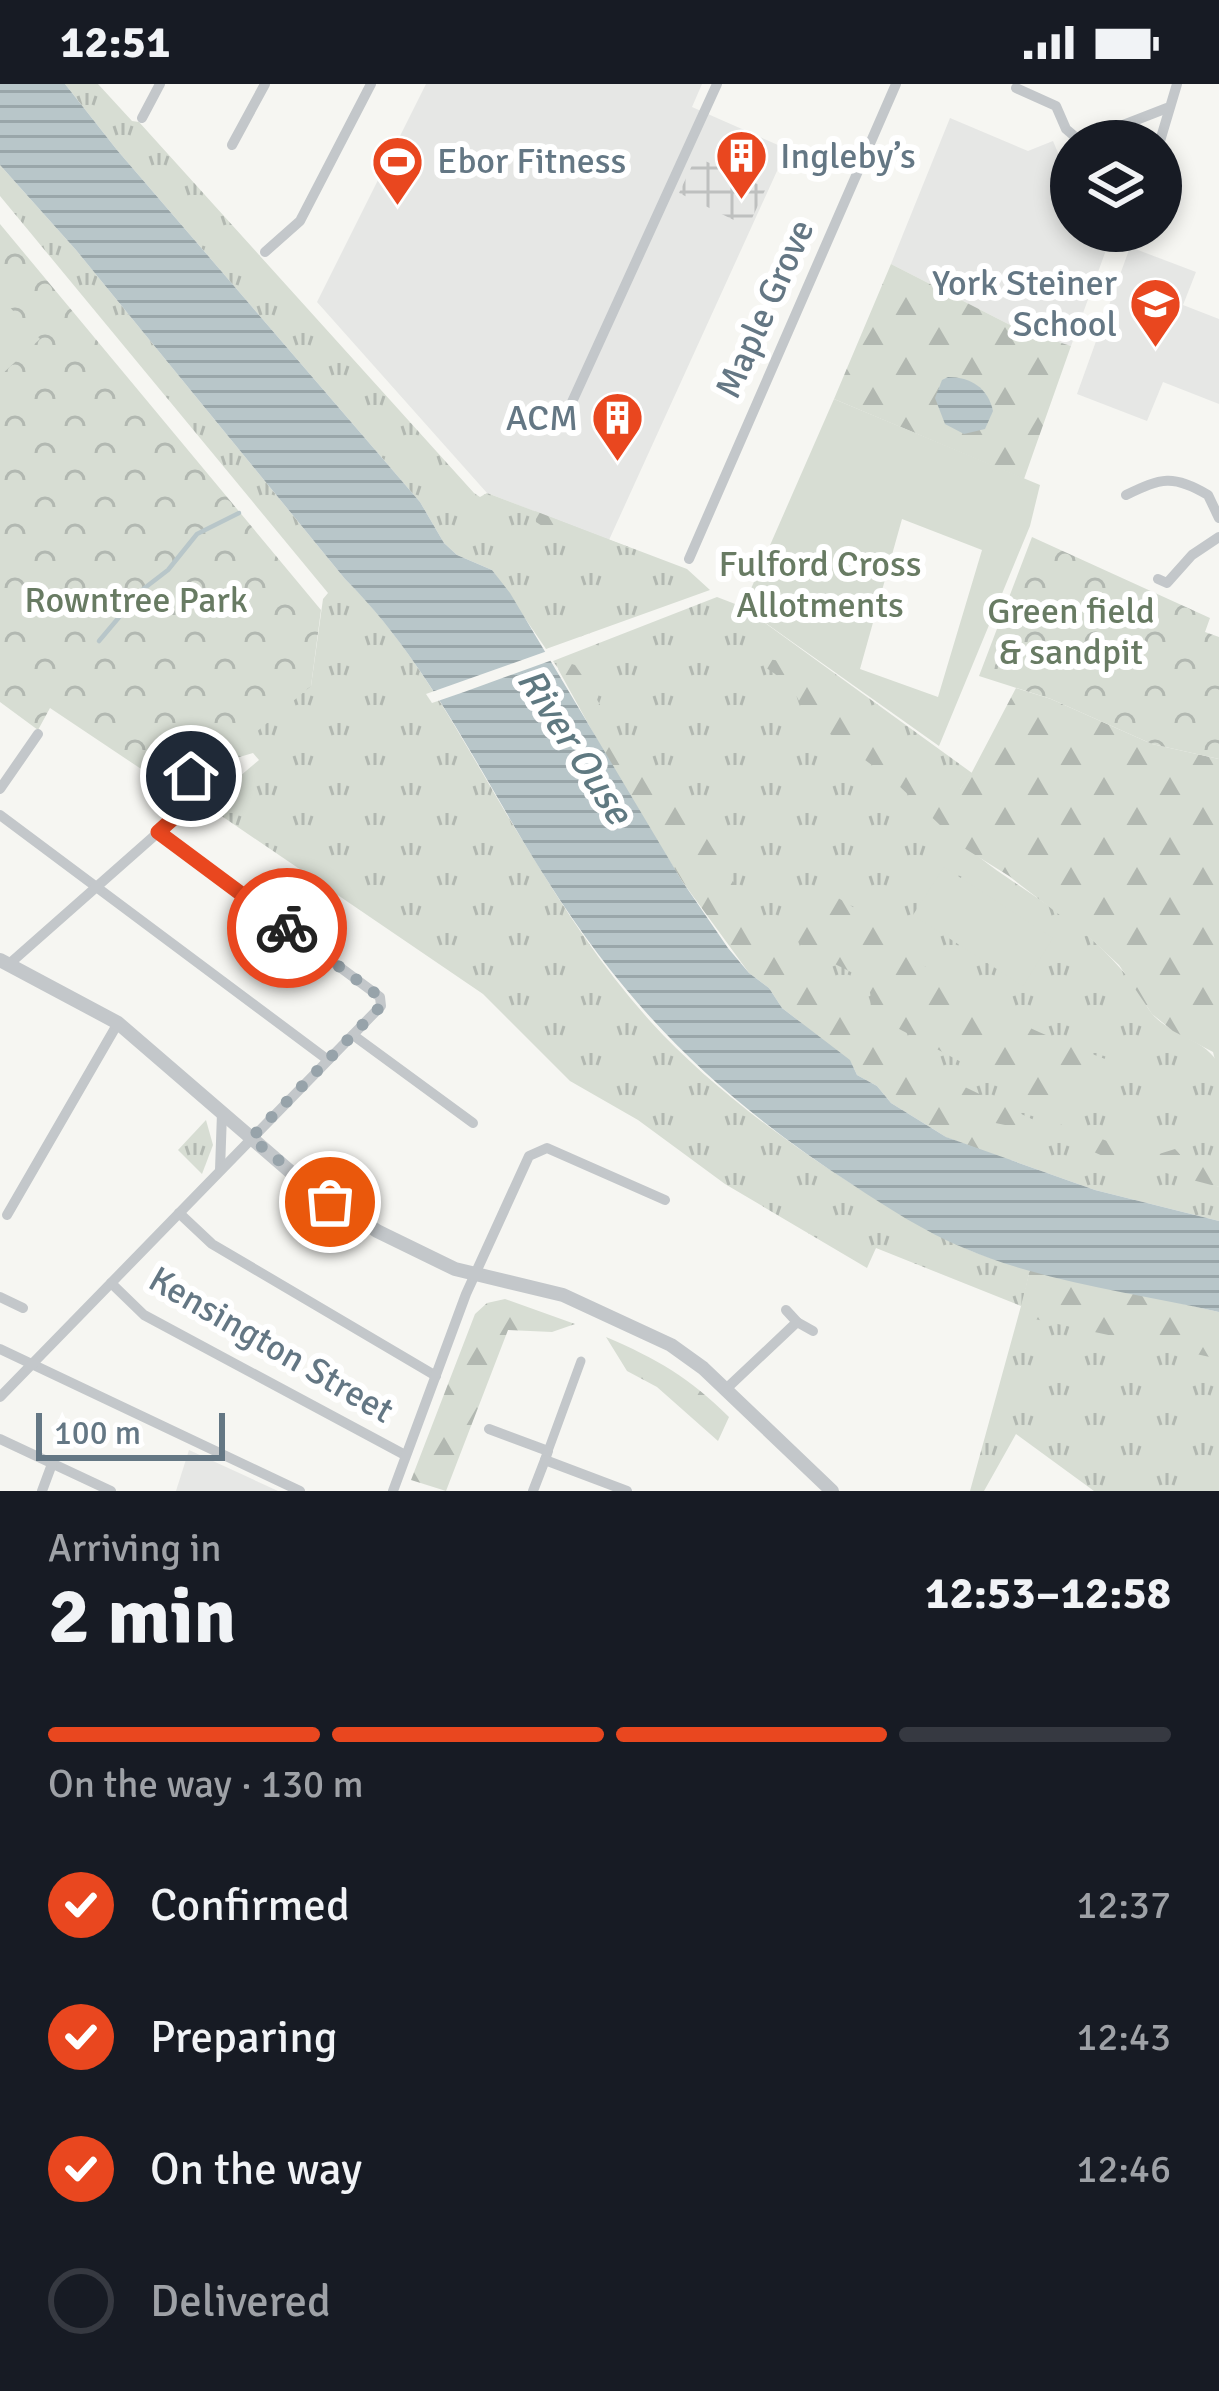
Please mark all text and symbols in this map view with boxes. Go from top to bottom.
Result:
text: 12:51 [60,15,170,70]
map controls [1050,120,1182,252]
button: layers [1050,120,1182,252]
building icon: Ingleby’s [713,128,769,202]
sports icon: Ebor Fitness [370,133,426,207]
place label: Ingleby’s [780,134,916,179]
place label: Ebor Fitness [437,139,626,184]
street label: Maple Grove [706,213,824,405]
place label: York Steiner School [932,261,1118,347]
school or university icon: York Steiner School [1128,276,1184,350]
building icon: ACM [589,390,645,464]
place label: ACM [506,396,578,441]
park label: Fulford Cross Allotments [719,542,921,628]
park label: Rowntree Park [24,578,248,623]
park label: Green field & sandpit [987,589,1155,675]
water label: River Ouse [507,659,645,835]
pin [140,725,242,827]
icon: home [158,743,224,809]
courier [227,868,347,988]
icon: bike [254,895,320,961]
pin [279,1151,381,1253]
icon: bag [297,1169,363,1235]
street label: Kensington Street [141,1257,401,1433]
scale bar [36,1407,225,1460]
text: 100 m [54,1413,141,1454]
text: Arriving in [48,1524,222,1572]
text: 12:53–12:58 [925,1566,1171,1621]
text: 2 min [48,1569,236,1665]
text: On the way · 130 m [48,1760,364,1808]
icon: check [48,1872,114,1938]
text: Confirmed [150,1878,350,1933]
text: 12:37 [1076,1881,1171,1929]
icon: check [48,2004,114,2070]
text: Preparing [150,2010,338,2065]
text: 12:43 [1076,2013,1171,2061]
icon: check [48,2136,114,2202]
text: On the way [150,2142,362,2197]
text: 12:46 [1076,2145,1171,2193]
text: Delivered [150,2274,331,2329]

